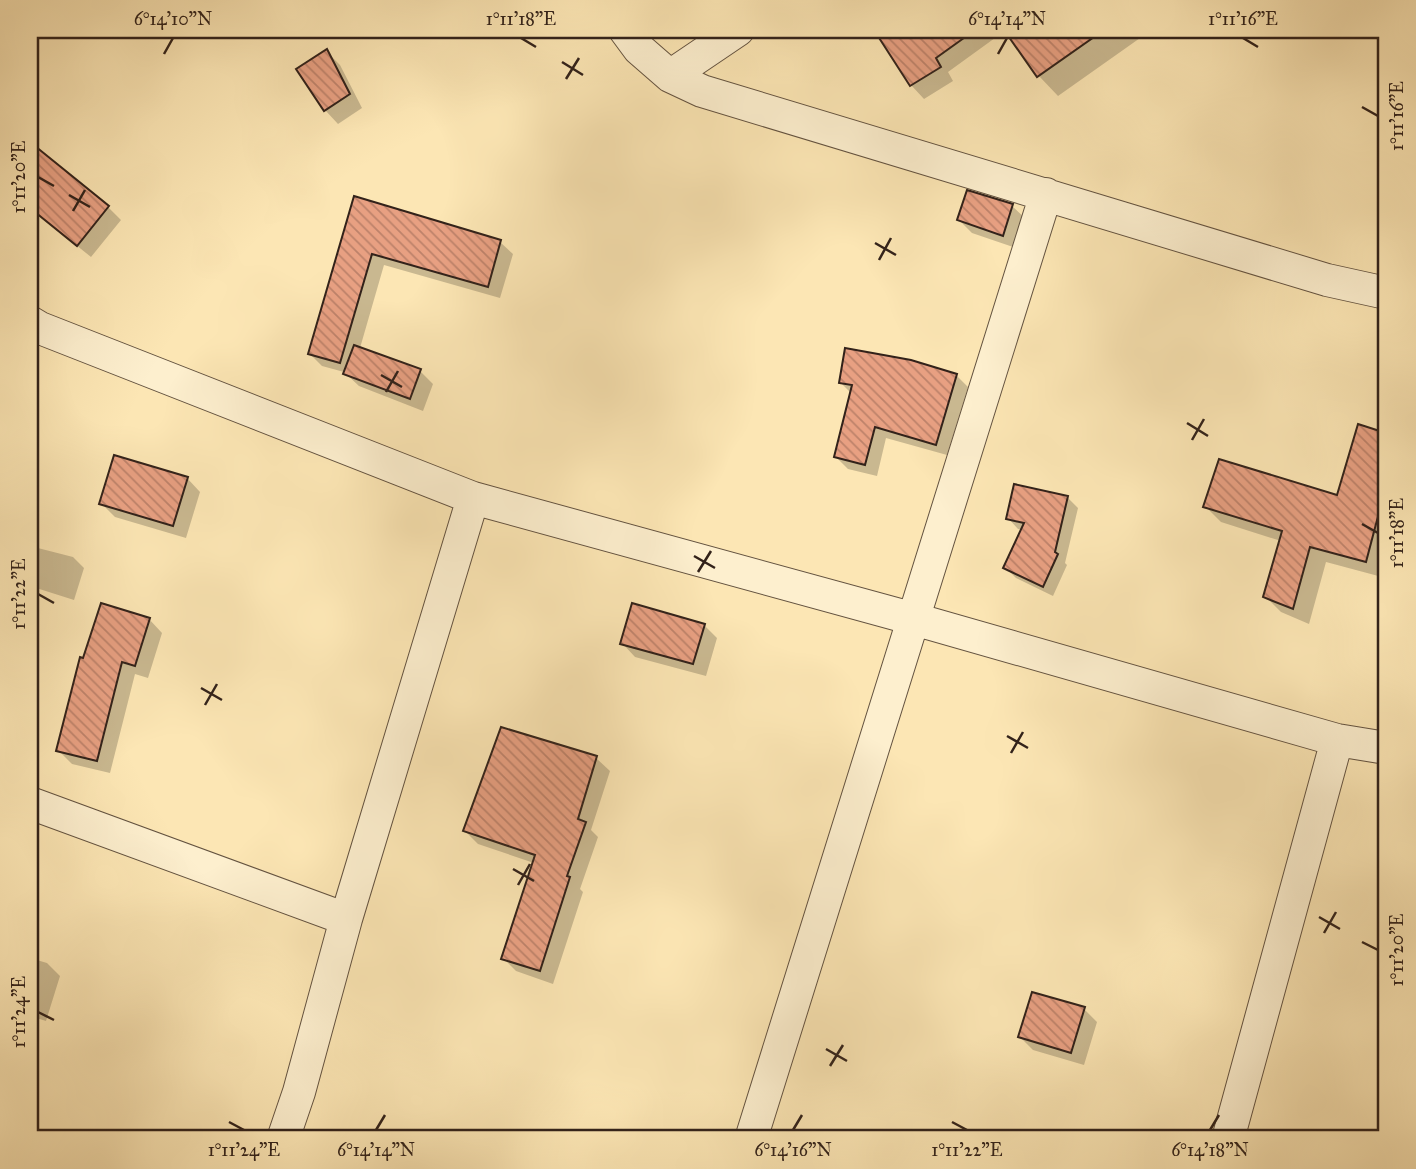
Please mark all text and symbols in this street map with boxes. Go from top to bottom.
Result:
text: 6°14'10"N [134,8,212,30]
text: 1°11'18"E [486,8,556,30]
text: 6°14'14"N [968,8,1046,30]
text: 1°11'16"E [1208,8,1278,30]
text: 1°11'16"E [1386,81,1408,151]
text: 1°11'20"E [8,140,30,213]
text: 1°11'18"E [1386,498,1408,568]
text: 1°11'22"E [8,558,30,630]
text: 1°11'20"E [1386,913,1408,986]
text: 1°11'24"E [8,976,30,1048]
text: 1°11'24"E [208,1139,280,1161]
text: 6°14'14"N [337,1139,415,1161]
text: 6°14'16"N [754,1139,832,1161]
text: 1°11'22"E [931,1139,1003,1161]
text: 6°14'18"N [1171,1139,1249,1161]

